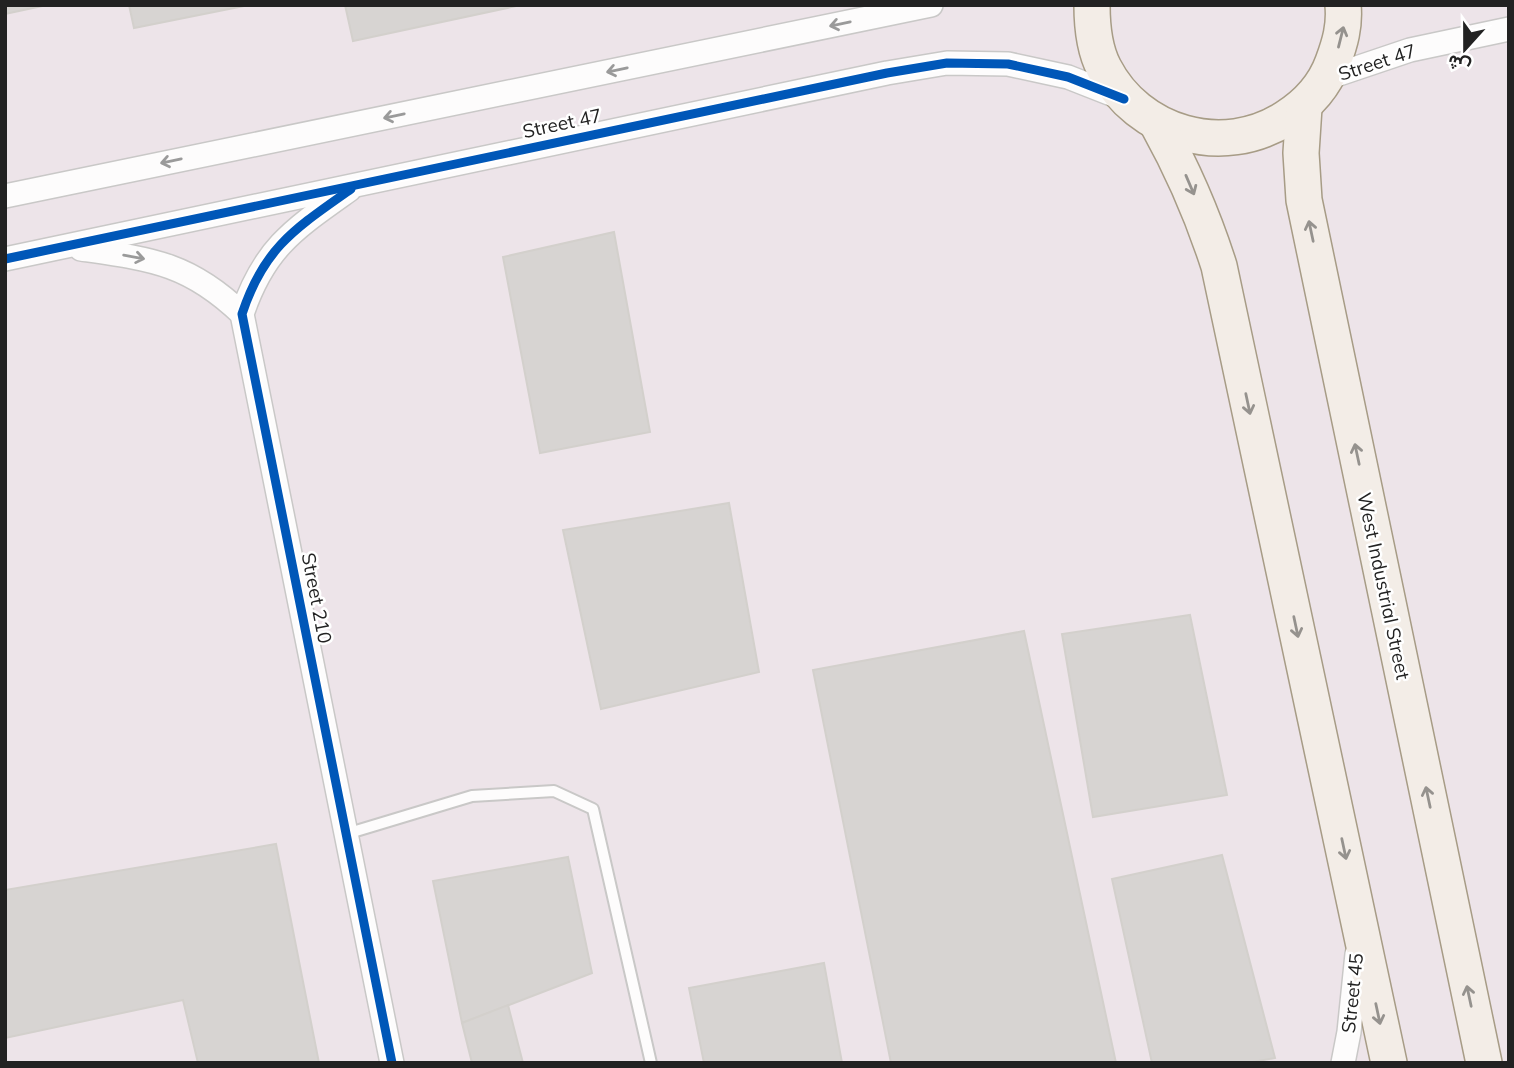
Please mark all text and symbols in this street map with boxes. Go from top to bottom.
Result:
north arrow [1430,14,1500,84]
one-way arrow [829,17,852,31]
one-way arrow [1335,26,1348,49]
street label: Street 47 [1335,38,1419,86]
text: ش [1444,50,1474,80]
one-way arrow [606,63,629,77]
street label: Street 47 [520,103,604,143]
one-way arrow [383,109,406,123]
one-way arrow [160,155,183,169]
one-way arrow [1184,174,1197,195]
one-way arrow [1303,220,1317,243]
one-way arrow [122,251,145,264]
one-way arrow [1242,392,1256,415]
one-way arrow [1349,443,1363,466]
street label: West Industrial Street [1352,490,1416,682]
street label: Street 210 [296,551,338,645]
one-way arrow [1290,615,1303,638]
one-way arrow [1420,786,1434,809]
one-way arrow [1337,837,1351,860]
street label: Street 45 [1336,952,1368,1034]
one-way arrow [1462,985,1476,1008]
one-way arrow [1372,1002,1386,1025]

